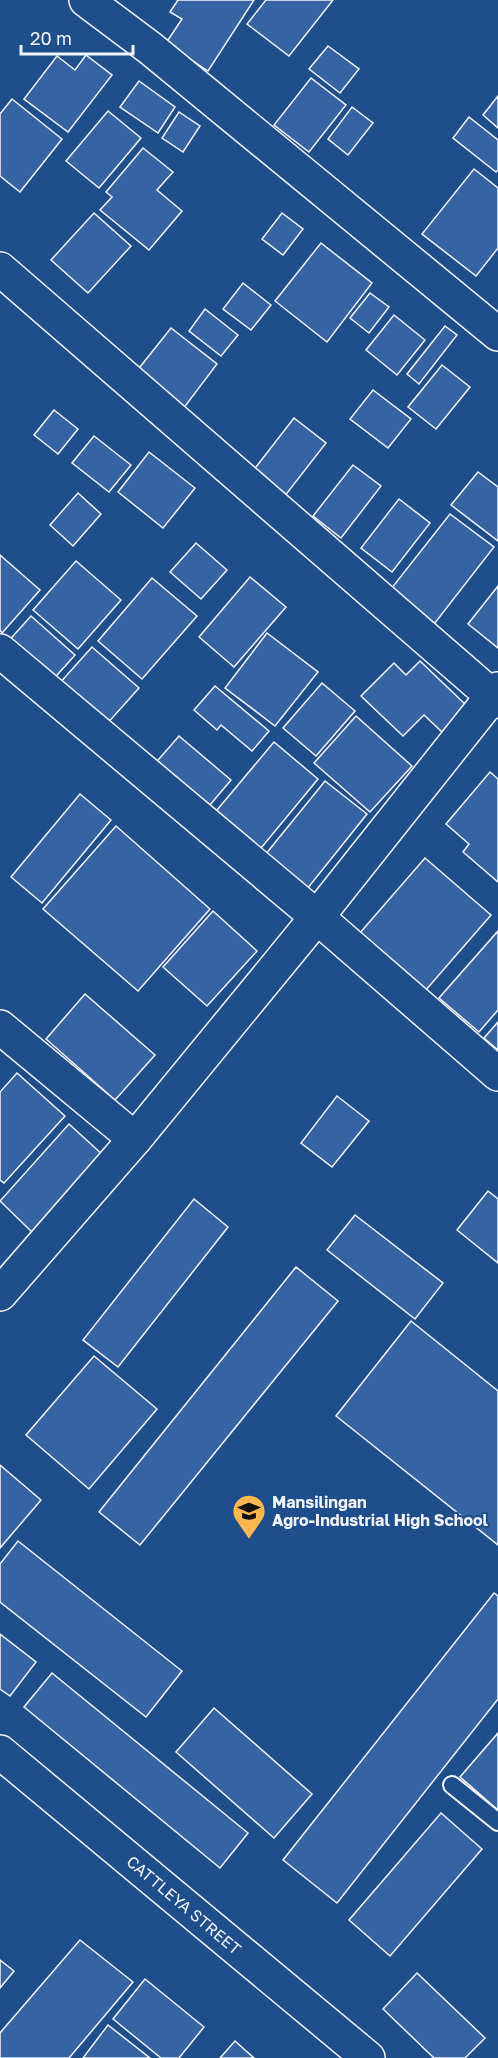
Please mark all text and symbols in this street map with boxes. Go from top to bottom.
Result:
scale bar [21,18,134,56]
text: 20 m [30,27,72,49]
place label: Mansilingan Agro-Industrial High School [272,1492,489,1530]
school or university icon: Mansilingan Agro-Industrial High School [231,1493,267,1540]
street label: CATTLEYA STREET [123,1851,245,1959]

